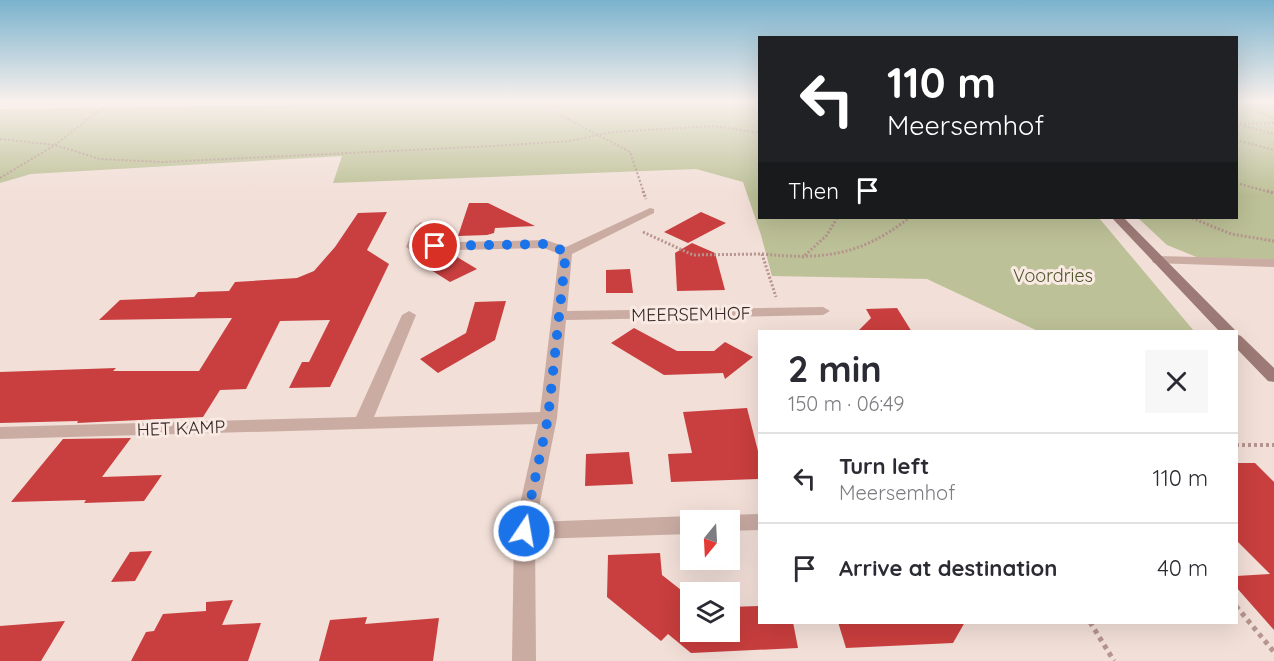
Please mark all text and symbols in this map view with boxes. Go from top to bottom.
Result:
text: 110 m [887,56,996,109]
icon: left [788,60,866,138]
text: Meersemhof [887,108,1044,142]
icon: arrive [851,174,884,207]
text: Then [788,177,839,205]
pin [409,220,460,271]
icon: arrive [418,229,451,262]
park label: Voordries [1013,264,1093,287]
street label: MEERSEMHOF [631,301,751,327]
text: 2 min [788,346,882,391]
button: close [1145,350,1208,413]
text: 150 m · 06:49 [788,391,904,416]
street label: HET KAMP [136,415,226,441]
text: Turn left [839,452,929,480]
icon: left [788,462,821,495]
text: 110 m [1153,464,1208,492]
text: Meersemhof [839,480,955,505]
position arrow [492,499,556,563]
north arrow [680,510,740,570]
map controls [680,510,740,642]
icon: arrive [788,552,821,585]
text: Arrive at destination [839,554,1057,582]
text: 40 m [1157,554,1208,582]
button: layers [680,582,740,642]

